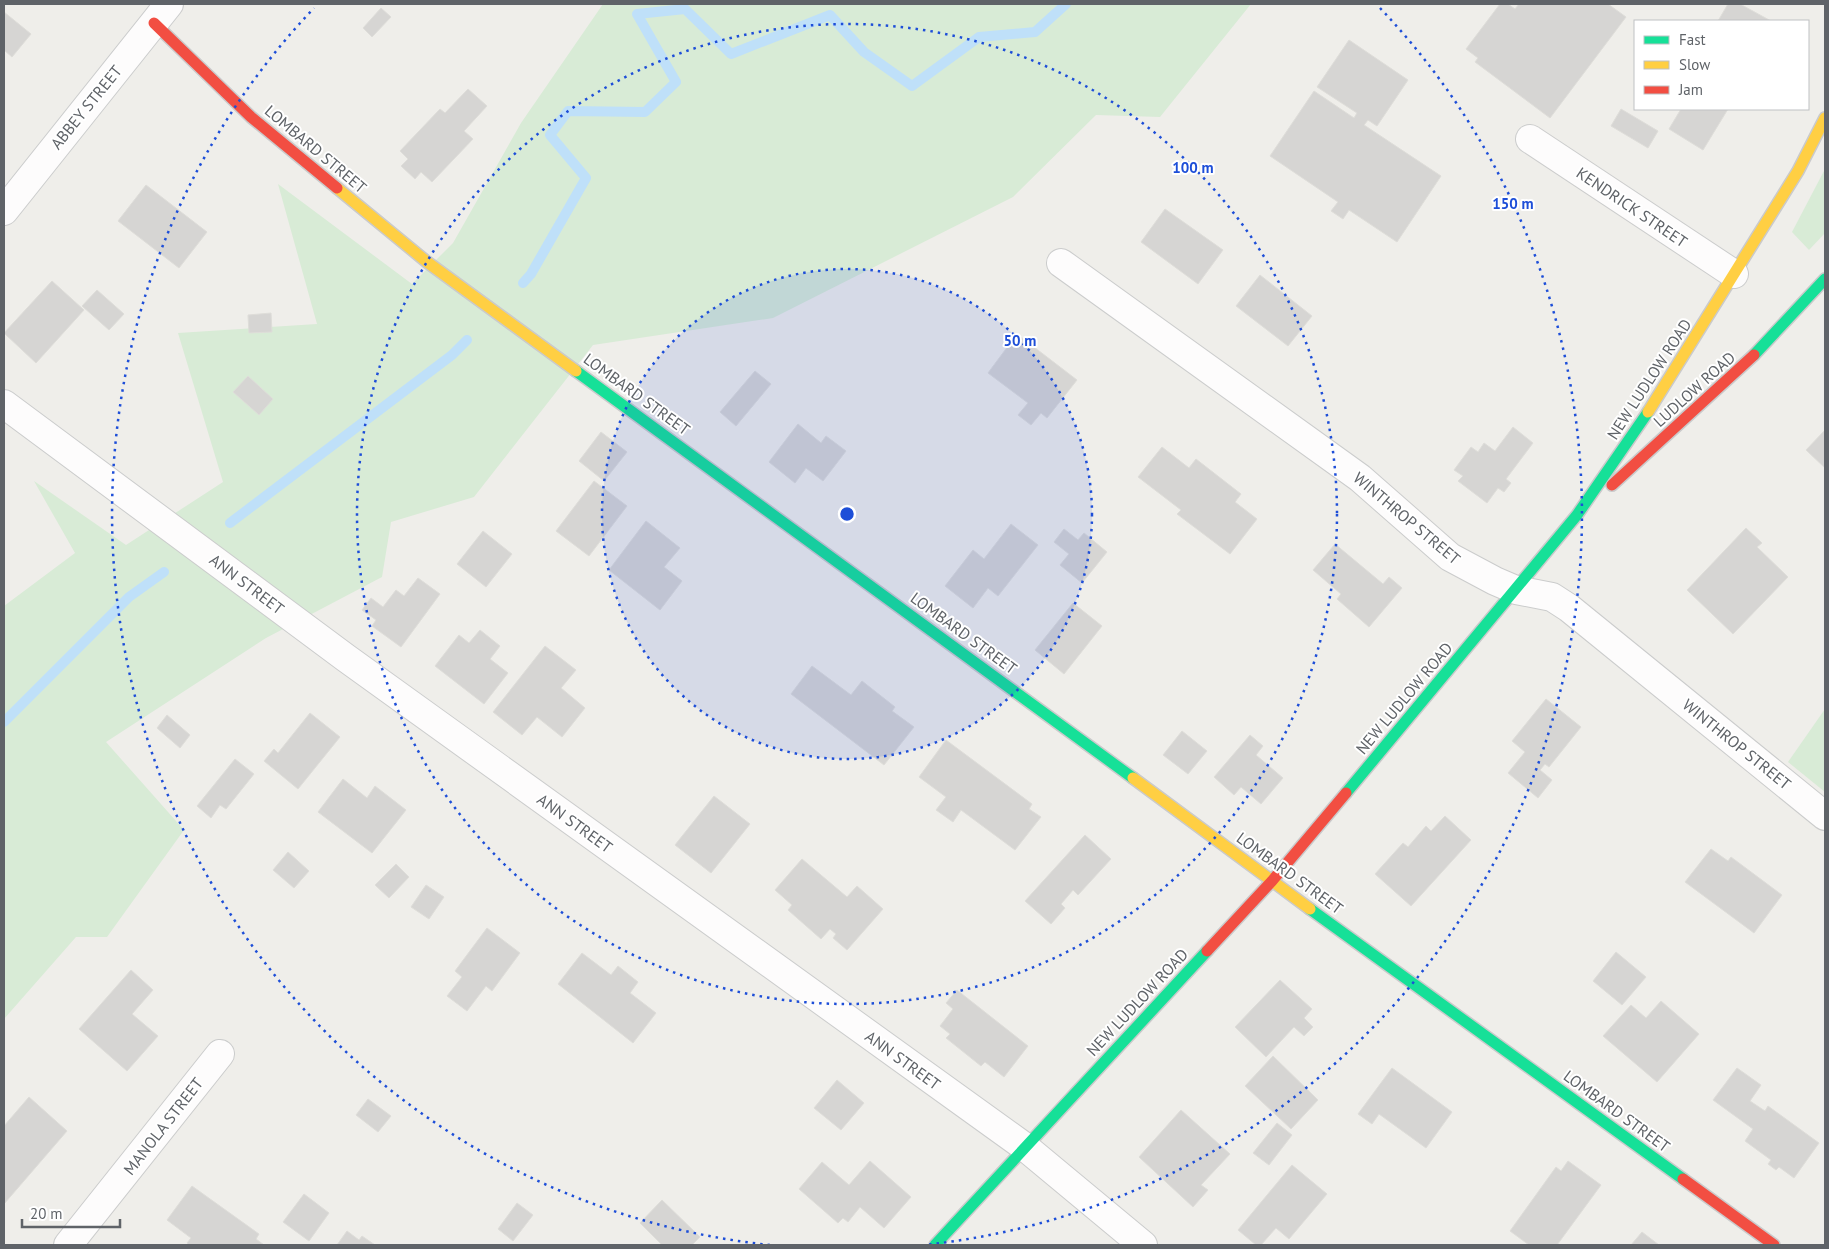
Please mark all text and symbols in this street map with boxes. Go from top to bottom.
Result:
legend [1634,20,1809,110]
text: Fast [1679,30,1706,49]
text: Slow [1679,55,1710,74]
street label: ABBEY STREET [46,61,126,153]
text: Jam [1678,80,1703,99]
street label: LOMBARD STREET [261,101,371,197]
text: 100 m [1172,158,1214,177]
street label: KENDRICK STREET [1573,163,1691,252]
text: 150 m [1492,194,1534,213]
street label: NEW LUDLOW ROAD [1603,315,1695,443]
text: 50 m [1004,331,1036,350]
street label: LUDLOW ROAD [1649,347,1739,431]
street label: LOMBARD STREET [580,349,694,439]
street label: WINTHROP STREET [1349,467,1465,569]
centre of rings [838,505,856,523]
street label: ANN STREET [206,550,288,619]
street label: LOMBARD STREET [907,588,1021,678]
street label: NEW LUDLOW ROAD [1351,638,1457,758]
street label: WINTHROP STREET [1679,694,1795,794]
street label: ANN STREET [533,789,617,857]
street label: LOMBARD STREET [1233,828,1347,918]
street label: NEW LUDLOW ROAD [1082,944,1192,1060]
street label: ANN STREET [861,1026,945,1094]
street label: LOMBARD STREET [1560,1066,1674,1156]
street label: MANOLA STREET [119,1073,207,1179]
scale bar [22,1196,120,1228]
text: 20 m [30,1204,63,1223]

